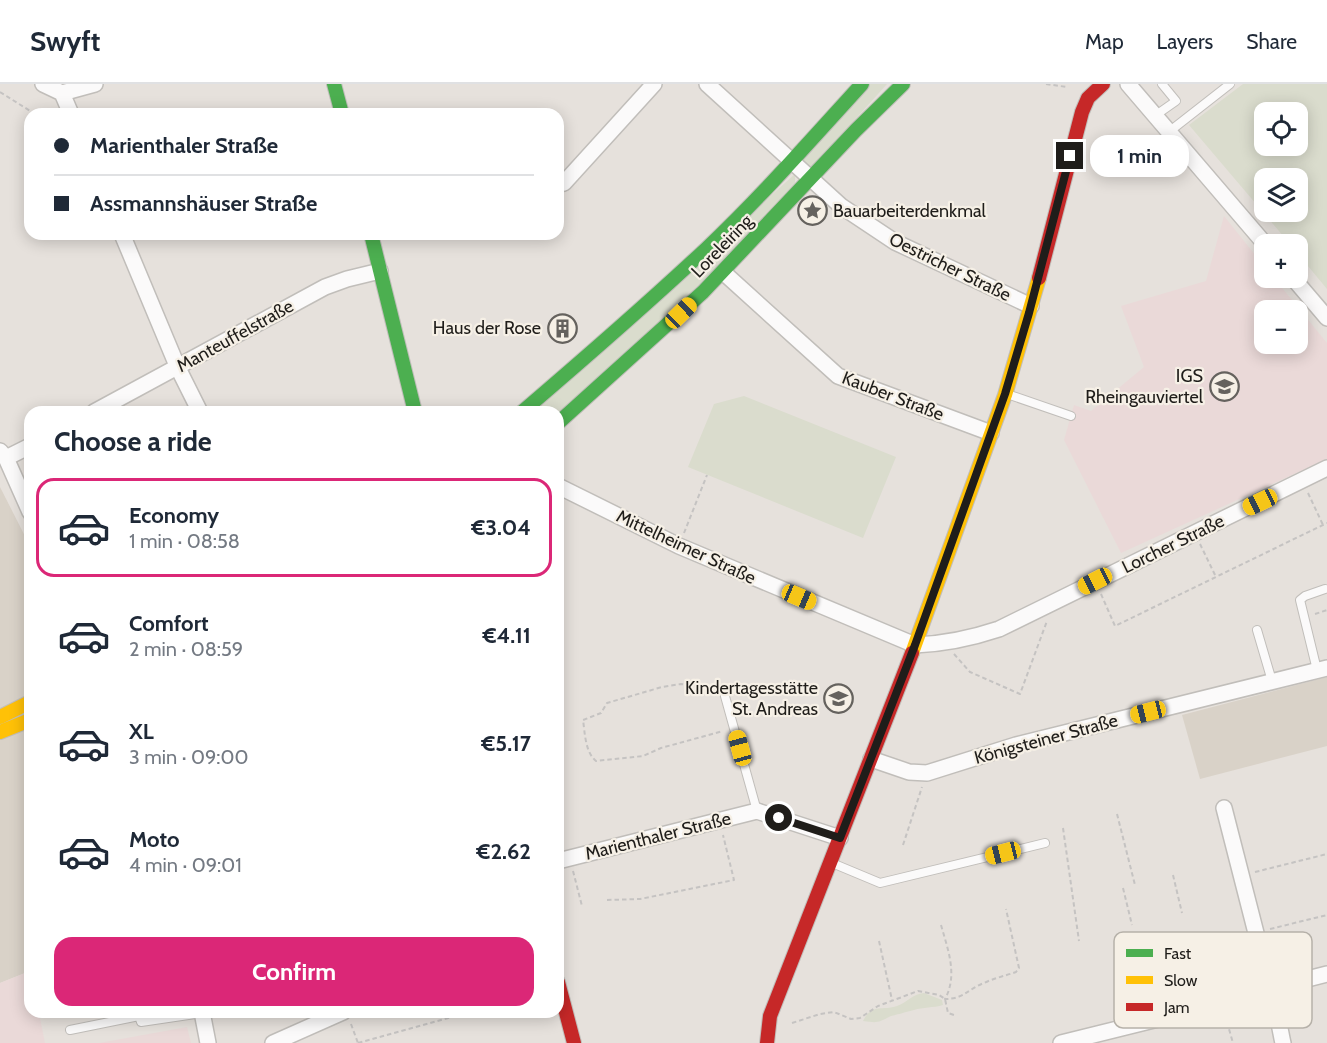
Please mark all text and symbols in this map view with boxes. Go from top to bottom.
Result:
text: Swyft [30,24,101,58]
text: Map [1085,29,1124,54]
text: Layers [1157,29,1213,54]
text: Share [1246,29,1297,54]
map controls [1254,102,1308,354]
button: locate [1254,102,1308,156]
text: Marienthaler Straße [90,132,278,159]
callout: 1 min [1091,135,1190,177]
route end [1056,142,1083,169]
text: 1 min [1117,144,1162,168]
button: layers [1254,168,1308,222]
text: Assmannshäuser Straße [90,190,317,217]
place icon: Bauarbeiterdenkmal [796,195,828,227]
place label: Bauarbeiterdenkmal [833,200,987,222]
street label: Loreleiring [687,209,758,282]
street label: Oestricher Straße [885,228,1015,306]
button: + [1254,234,1308,288]
car [662,294,700,332]
street label: Manteuffelstraße [173,295,297,377]
button: − [1254,300,1308,354]
building icon: Haus der Rose [546,312,578,344]
place label: Haus der Rose [433,317,541,339]
place label: IGS Rheingauviertel [1085,365,1204,408]
street label: Kauber Straße [839,367,947,425]
school or university icon: IGS Rheingauviertel [1208,370,1240,402]
text: Choose a ride [54,425,212,458]
car [1240,486,1280,518]
icon: car [57,501,111,555]
text: Economy [129,502,219,529]
street label: Mittelheimer Straße [613,505,759,589]
street label: Lorcher Straße [1118,510,1228,578]
text: €3.04 [471,514,531,541]
text: 1 min · 08:58 [129,529,240,553]
car [1075,565,1115,597]
car [779,582,819,612]
icon: car [57,609,111,663]
text: Comfort [129,610,208,637]
text: €4.11 [483,622,531,649]
text: 2 min · 08:59 [129,637,243,661]
place label: Kindertagesstätte St. Andreas [685,677,818,720]
school or university icon: Kindertagesstätte St. Andreas [823,682,855,714]
car [1128,699,1168,725]
street label: Königsteiner Straße [972,709,1120,769]
icon: car [57,717,111,771]
text: XL [129,718,154,745]
car [727,728,753,768]
text: €5.17 [481,730,531,757]
text: 3 min · 09:00 [129,745,248,769]
route start [765,804,792,831]
street label: Marienthaler Straße [583,807,733,865]
icon: car [57,825,111,879]
text: Moto [129,826,180,853]
text: €2.62 [476,838,531,865]
car [983,840,1023,866]
text: 4 min · 09:01 [129,853,242,877]
legend [1114,932,1312,1028]
button: Confirm [54,937,534,1006]
text: Fast [1164,944,1192,963]
text: Slow [1164,971,1198,990]
text: Jam [1163,998,1190,1017]

